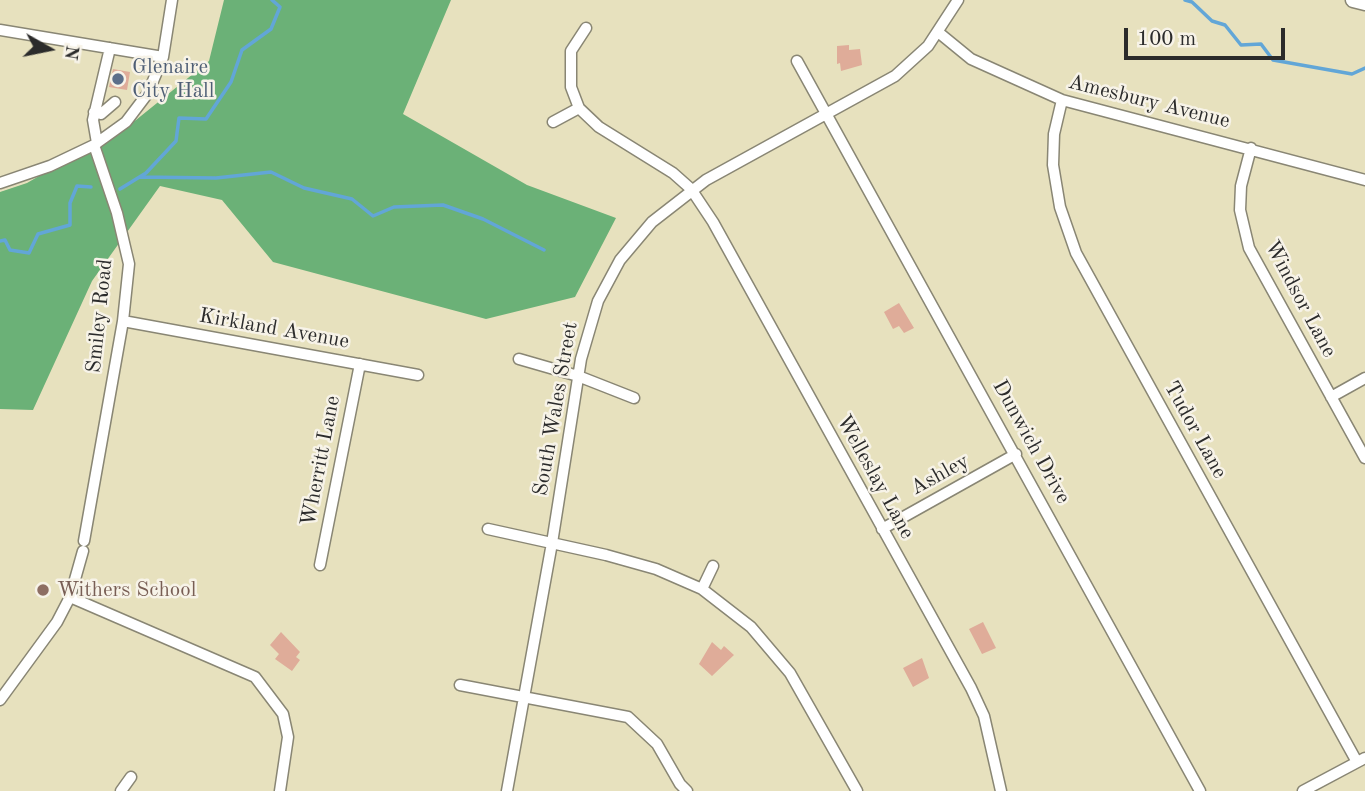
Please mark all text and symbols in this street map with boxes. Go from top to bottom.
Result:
north arrow [14,14,84,84]
scale bar [1127,14,1288,58]
text: 100 m [1137,29,1196,50]
text: N [60,44,81,61]
place label: Glenaire City Hall [132,54,214,104]
street label: Amesbury Avenue [1066,70,1232,134]
marker: Glenaire City Hall [110,71,126,87]
street label: Windsor Lane [1259,236,1341,362]
street label: Smiley Road [81,258,119,374]
street label: Kirkland Avenue [197,303,351,355]
street label: South Wales Street [528,320,584,498]
street label: Dunwich Drive [987,376,1075,508]
street label: Tudor Lane [1158,377,1232,483]
street label: Wherritt Lane [296,394,346,528]
street label: Welleslay Lane [830,410,920,544]
street label: Ashley [906,449,974,501]
place label: Withers School [57,577,196,603]
marker: Withers School [35,582,51,598]

